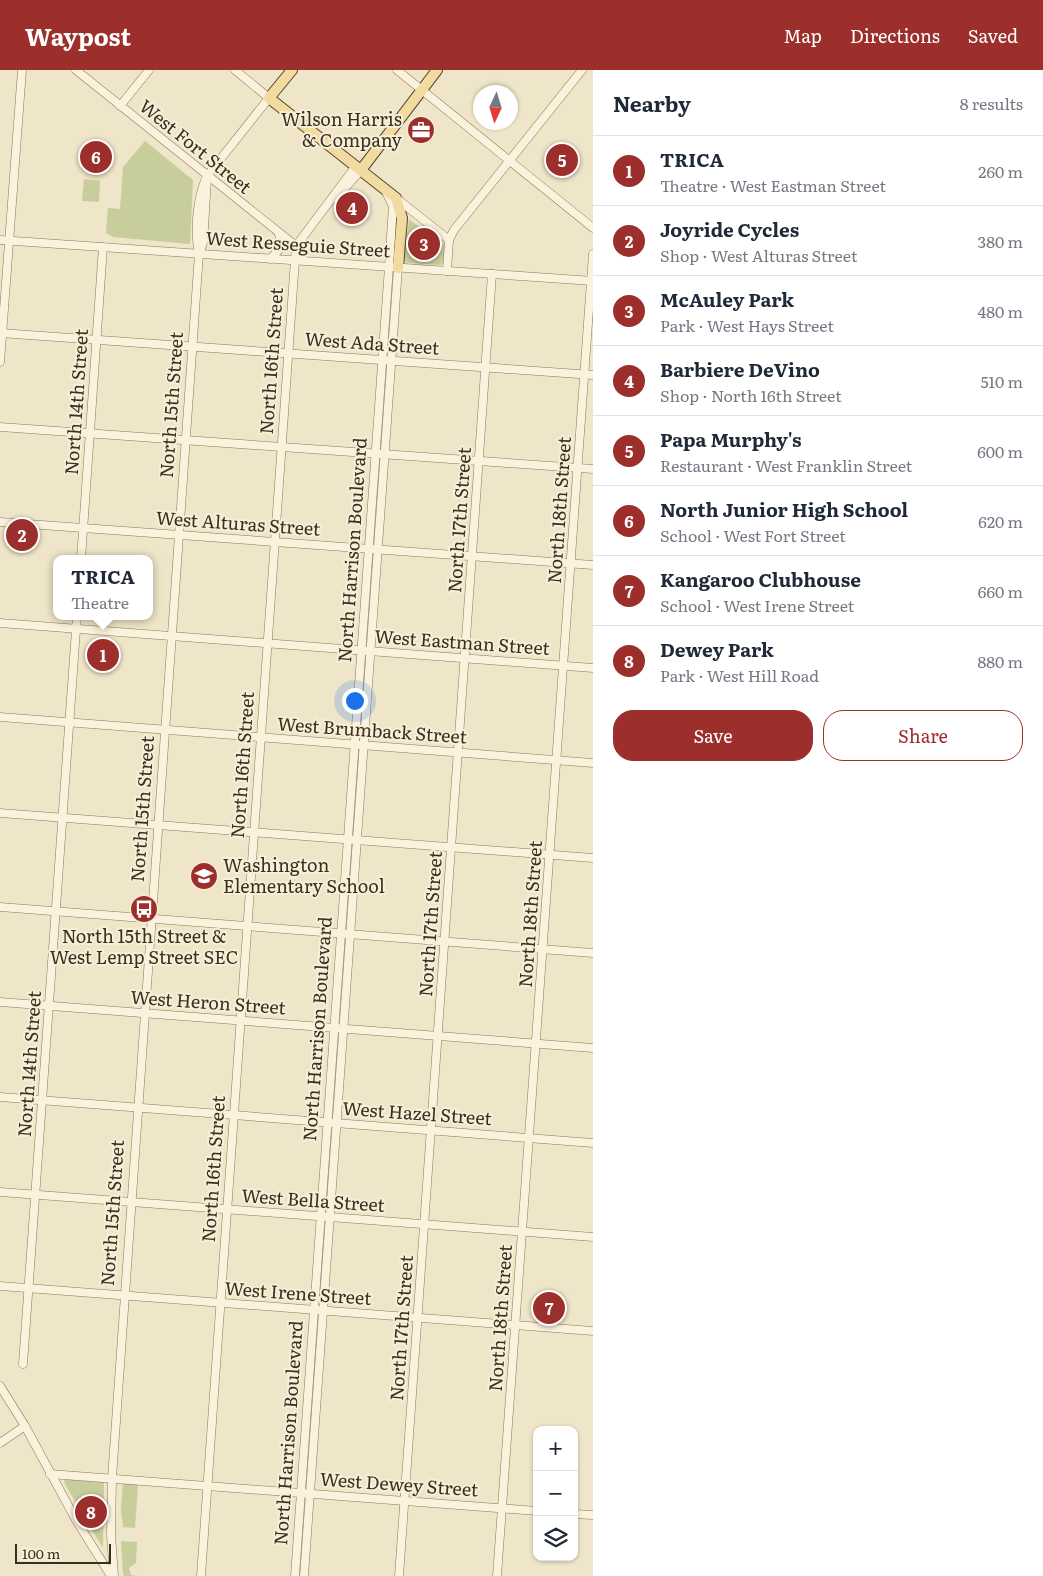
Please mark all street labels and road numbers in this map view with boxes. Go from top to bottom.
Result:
street label: West Fort Street [134,92,258,200]
street label: West Resseguie Street [205,224,392,263]
street label: North 16th Street [252,286,289,435]
street label: West Ada Street [304,324,441,361]
street label: North 14th Street [57,327,94,476]
street label: North 15th Street [152,330,189,479]
street label: North 18th Street [540,435,577,584]
street label: North Harrison Boulevard [330,437,373,663]
street label: North 17th Street [440,445,477,594]
street label: West Alturas Street [155,503,322,542]
street label: West Eastman Street [373,622,551,661]
street label: North 16th Street [223,690,260,839]
street label: West Brumback Street [276,709,469,750]
street label: North 15th Street [123,734,160,883]
street label: North 18th Street [511,839,548,988]
street label: North 17th Street [411,849,448,998]
street label: North Harrison Boulevard [295,916,338,1142]
street label: West Heron Street [129,983,287,1020]
street label: North 14th Street [10,989,47,1138]
street label: North 16th Street [194,1094,231,1243]
street label: West Hazel Street [342,1094,493,1131]
street label: North 15th Street [93,1138,130,1287]
street label: West Bella Street [240,1181,386,1218]
street label: North 18th Street [481,1243,518,1392]
street label: North 17th Street [382,1253,419,1402]
street label: West Irene Street [224,1274,373,1311]
street label: North Harrison Boulevard [266,1320,309,1546]
street label: West Dewey Street [319,1465,480,1503]

